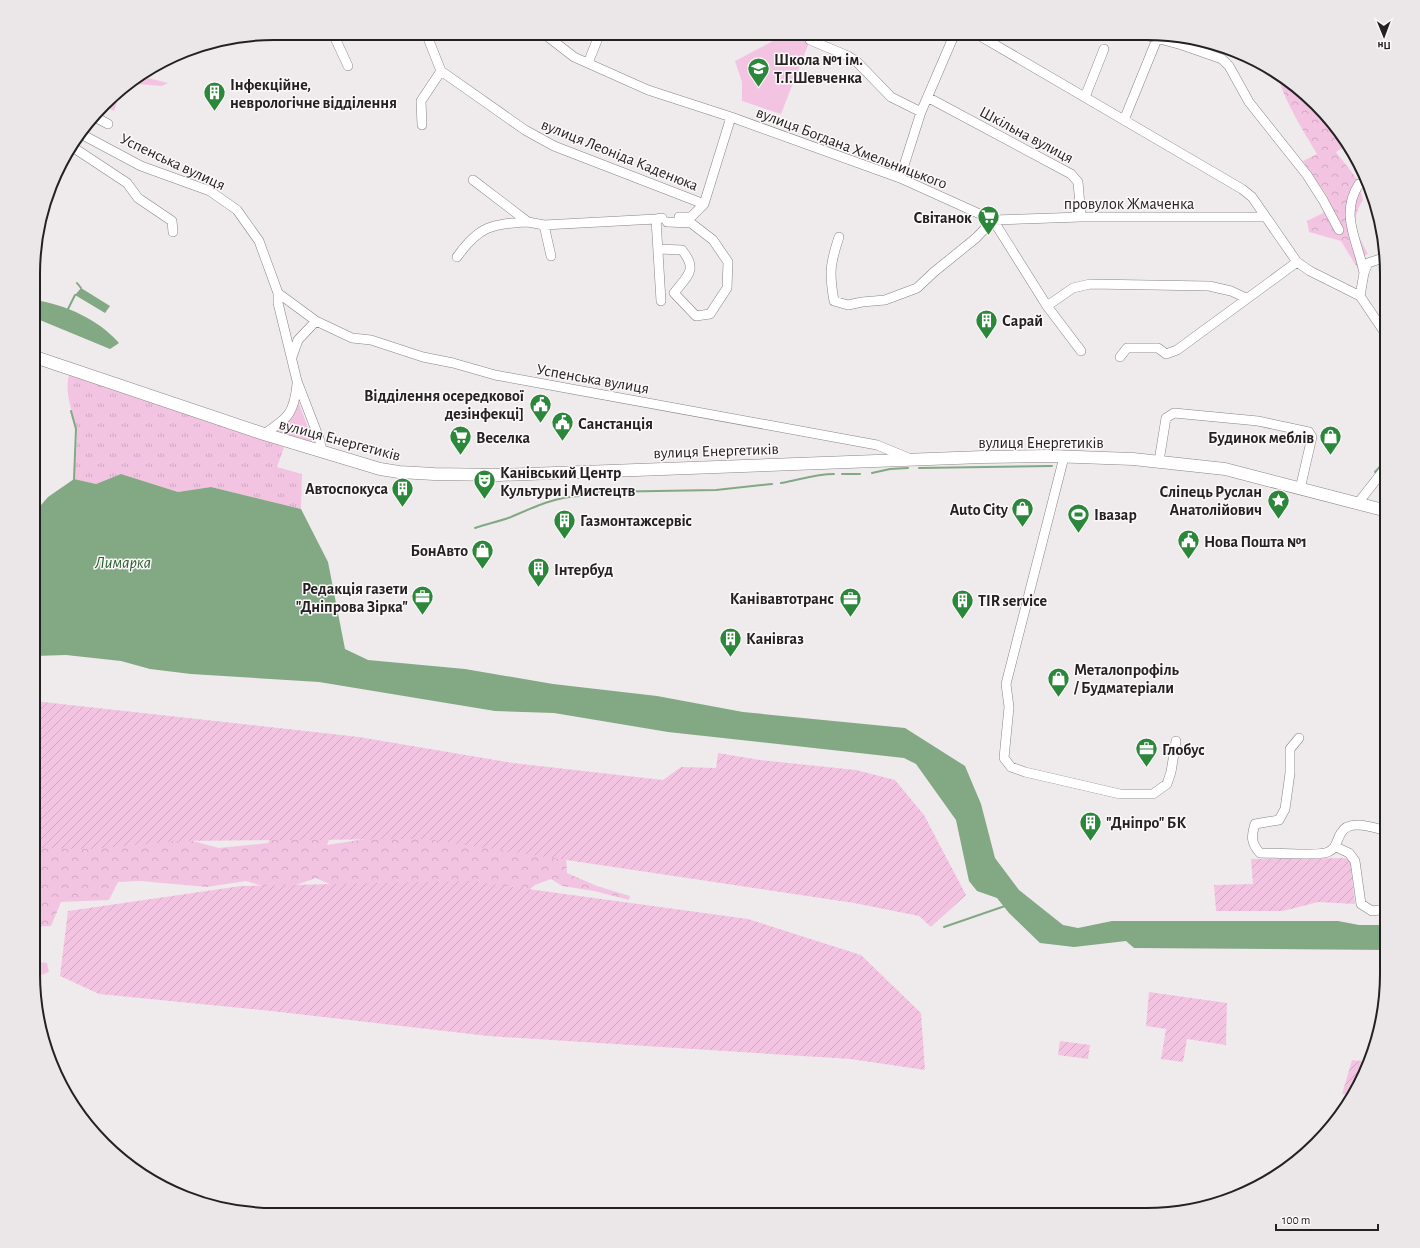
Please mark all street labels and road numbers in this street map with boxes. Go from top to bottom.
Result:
street label: Шкільна вулиця [976,103,1076,167]
street label: вулиця Богдана Хмельницького [754,104,950,193]
street label: вулиця Леоніда Каденюка [538,116,700,195]
street label: Успенська вулиця [117,131,228,194]
street label: провулок Жмаченка [1064,196,1194,213]
street label: Успенська вулиця [535,361,650,398]
street label: вулиця Енергетиків [277,416,402,465]
street label: вулиця Енергетиків [978,435,1104,452]
street label: вулиця Енергетиків [653,441,779,462]

